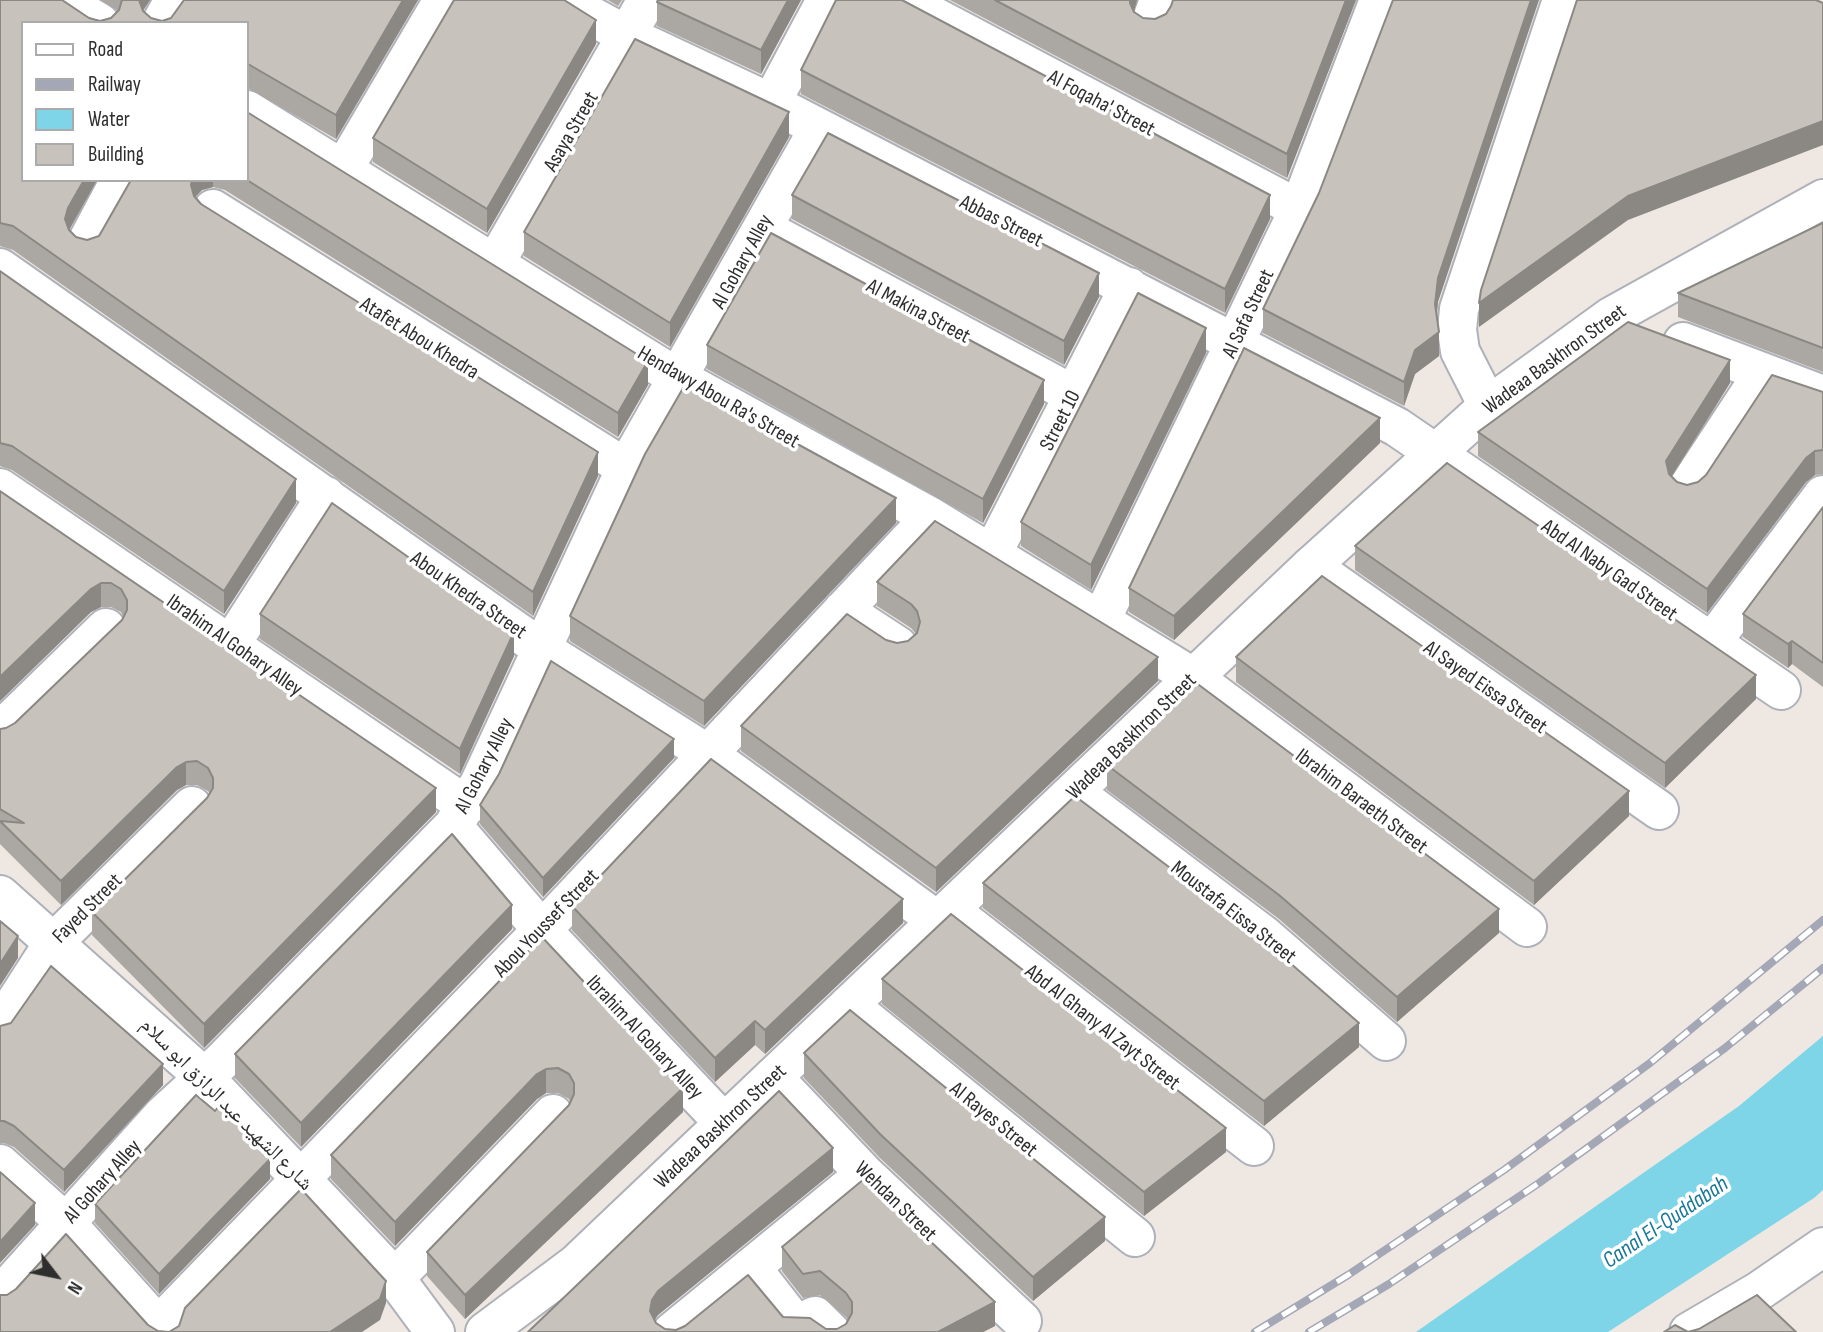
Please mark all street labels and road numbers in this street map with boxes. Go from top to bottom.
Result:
street label: Al Foqaha' Street [1043,65,1159,143]
street label: Asaya Street [539,88,605,176]
street label: Abbas Street [955,190,1047,254]
street label: Al Gohary Alley [707,210,779,314]
street label: Al Safa Street [1217,266,1281,362]
street label: Al Makina Street [862,274,974,350]
street label: Atafet Abou Khedra [355,292,483,386]
street label: Wadeaa Baskhron Street [1478,300,1632,420]
street label: Hendawy Abou Ra's Street [633,341,803,455]
street label: Street 10 [1035,387,1087,455]
street label: Abd Al Naby Gad Street [1536,515,1682,627]
street label: Abou Khedra Street [405,547,531,645]
street label: Ibrahim Al Gohary Alley [161,590,307,702]
street label: Al Sayed Eissa Street [1418,636,1552,740]
street label: Wadeaa Baskhron Street [1062,669,1202,805]
street label: Al Gohary Alley [450,714,520,818]
street label: Ibrahim Baraeth Street [1290,744,1432,860]
street label: Moustafa Eissa Street [1165,856,1301,970]
street label: Abou Youssef Street [489,865,605,983]
street label: Fayed Street [48,869,128,949]
street label: Abd Al Ghany Al Zayt Street [1019,960,1185,1096]
street label: Ibrahim Al Gohary Alley [580,971,708,1105]
street label: شارع الشهيد عبد الرازق ابو سلام [134,1013,318,1197]
street label: Wadeaa Baskhron Street [650,1059,792,1195]
street label: Al Rayes Street [944,1077,1042,1163]
street label: Al Gohary Alley [59,1135,147,1229]
street label: Wehdan Street [849,1157,941,1247]

